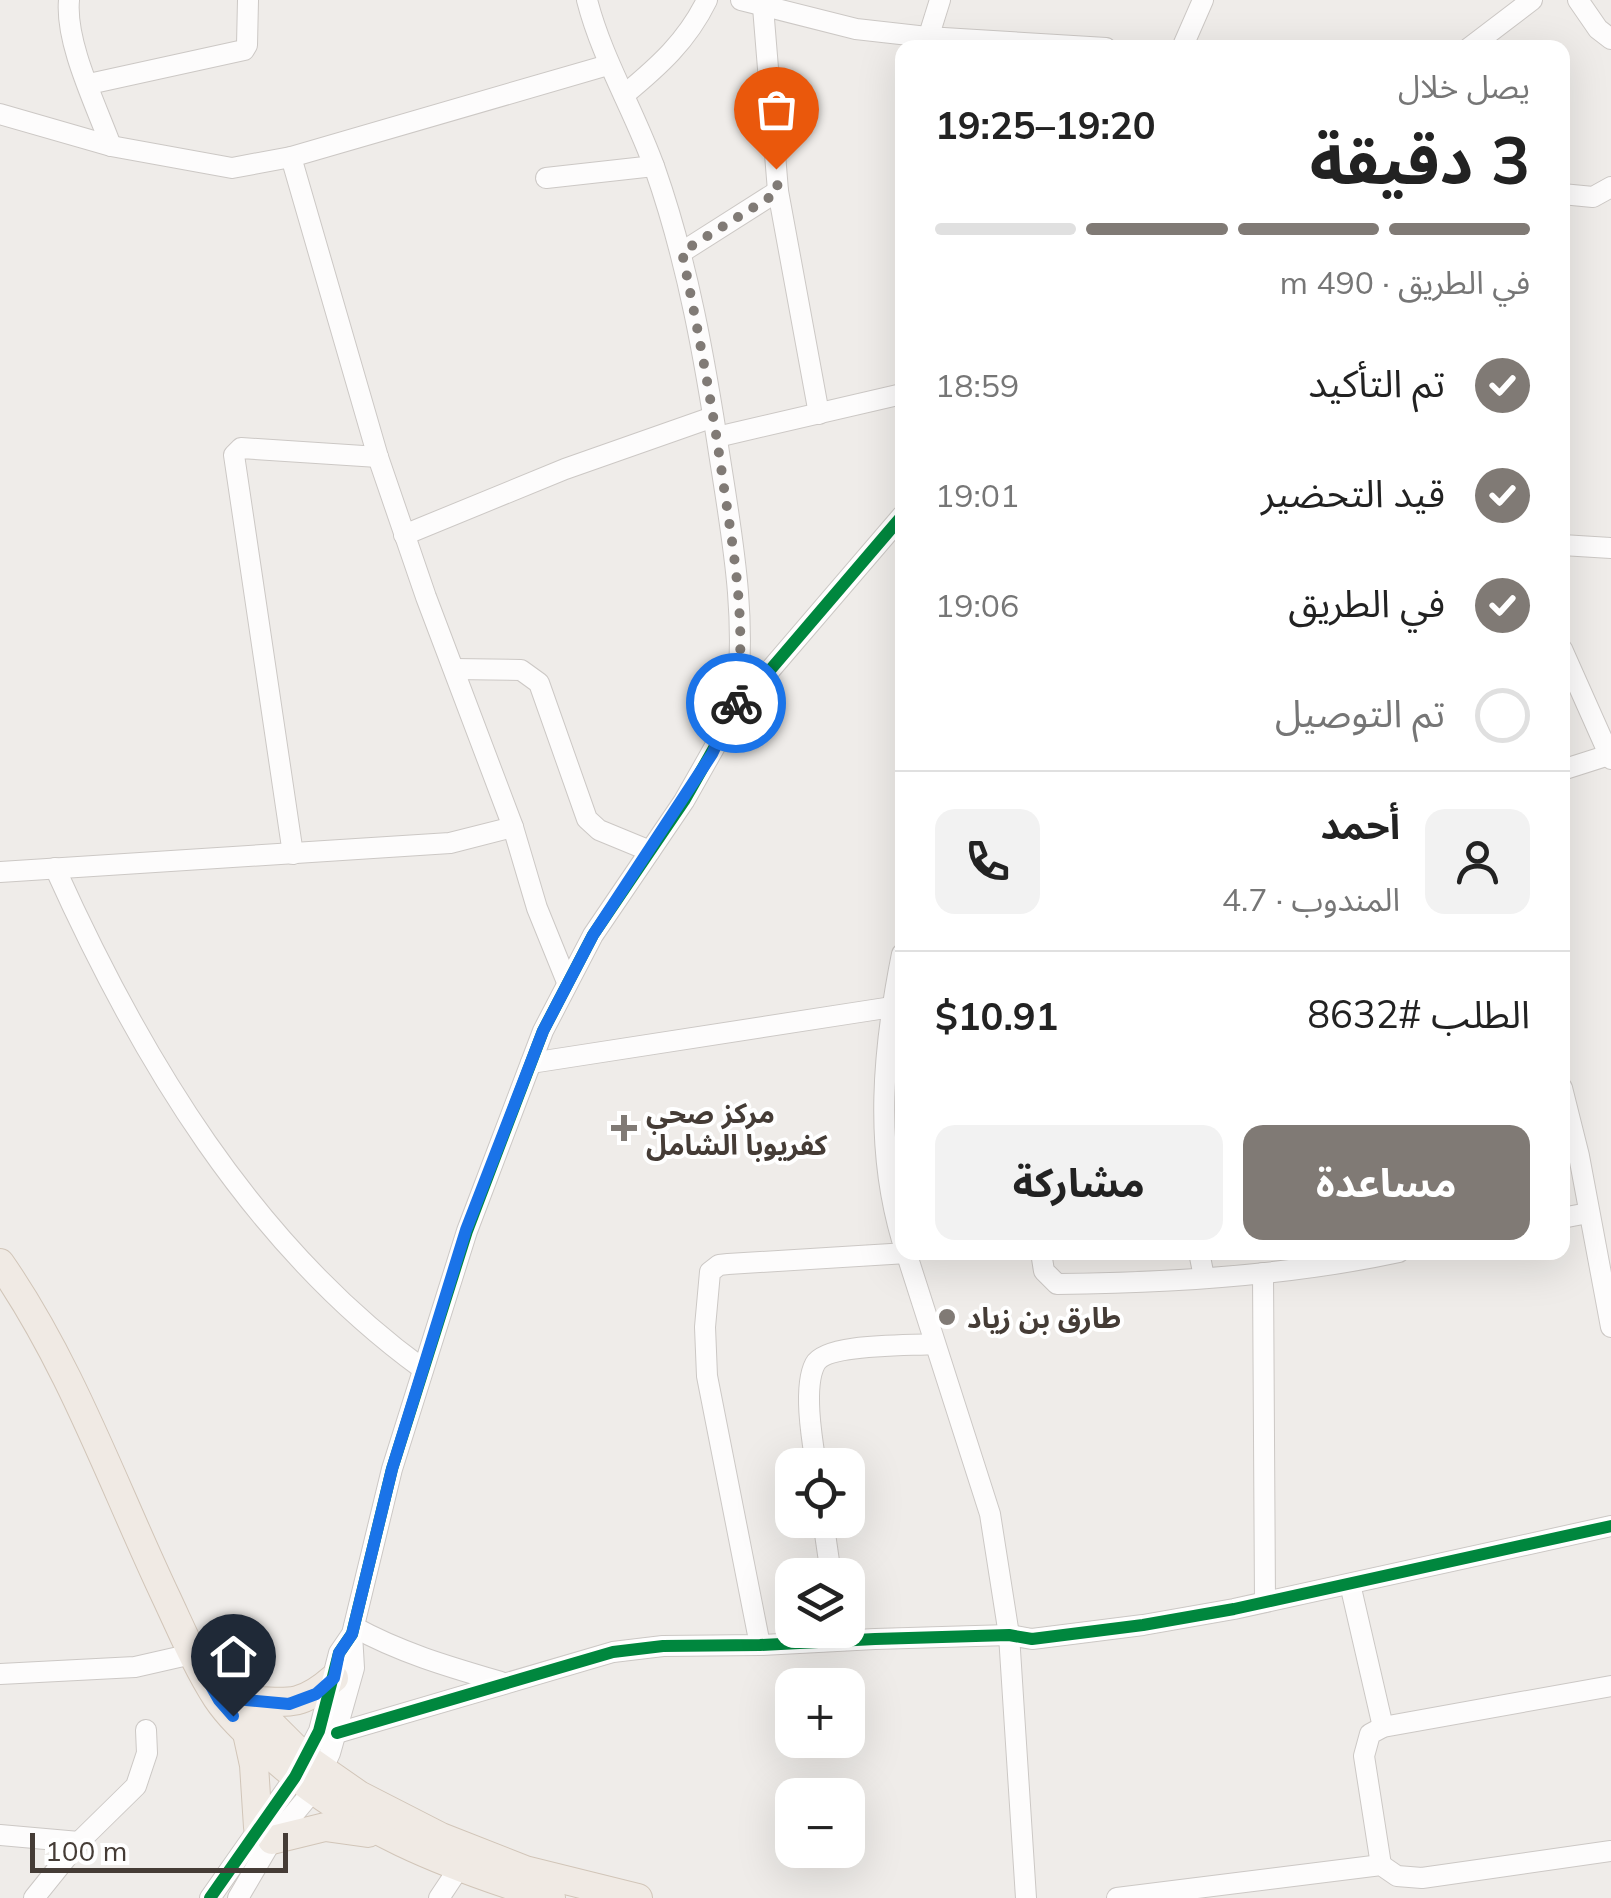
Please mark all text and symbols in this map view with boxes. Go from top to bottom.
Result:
text: يصل خلال [1398,66,1530,106]
pin [734,67,819,170]
icon: bag [749,82,804,137]
text: 19:20–19:25 [935,101,1155,149]
text: 3 دقيقة [1310,119,1530,200]
text: في الطريق · 490 m [1280,262,1530,302]
icon: check [1475,358,1530,413]
text: تم التأكيد [1308,359,1445,407]
text: 18:59 [935,365,1019,405]
icon: check [1475,468,1530,523]
text: قيد التحضير [1261,469,1445,517]
text: 19:01 [935,475,1019,515]
icon: check [1475,578,1530,633]
text: في الطريق [1288,579,1445,627]
text: 19:06 [935,585,1019,625]
courier [686,653,786,753]
icon: bike [709,676,764,731]
text: تم التوصيل [1275,689,1445,737]
text: أحمد [1320,801,1400,849]
button: phone [935,809,1040,914]
button: person [1425,809,1530,914]
text: المندوب · 4.7 [1222,879,1400,919]
text: الطلب #8632 [1307,990,1530,1038]
text: $10.91 [935,992,1058,1040]
place label: مركز صحي كفريوبا الشامل [646,1095,828,1162]
marker: مركز صحي كفريوبا الشامل [611,1115,637,1141]
button: مشاركة [935,1125,1223,1240]
button: مساعدة [1243,1125,1530,1240]
place label: طارق بن زياد [967,1300,1121,1335]
marker: طارق بن زياد [936,1306,958,1328]
map controls [775,1448,865,1868]
button: locate [775,1448,865,1538]
button: layers [775,1558,865,1648]
pin [191,1614,276,1717]
icon: home [206,1629,261,1684]
button: + [775,1668,865,1758]
button: − [775,1778,865,1868]
scale bar [30,1828,288,1872]
text: 100 m [45,1833,127,1868]

